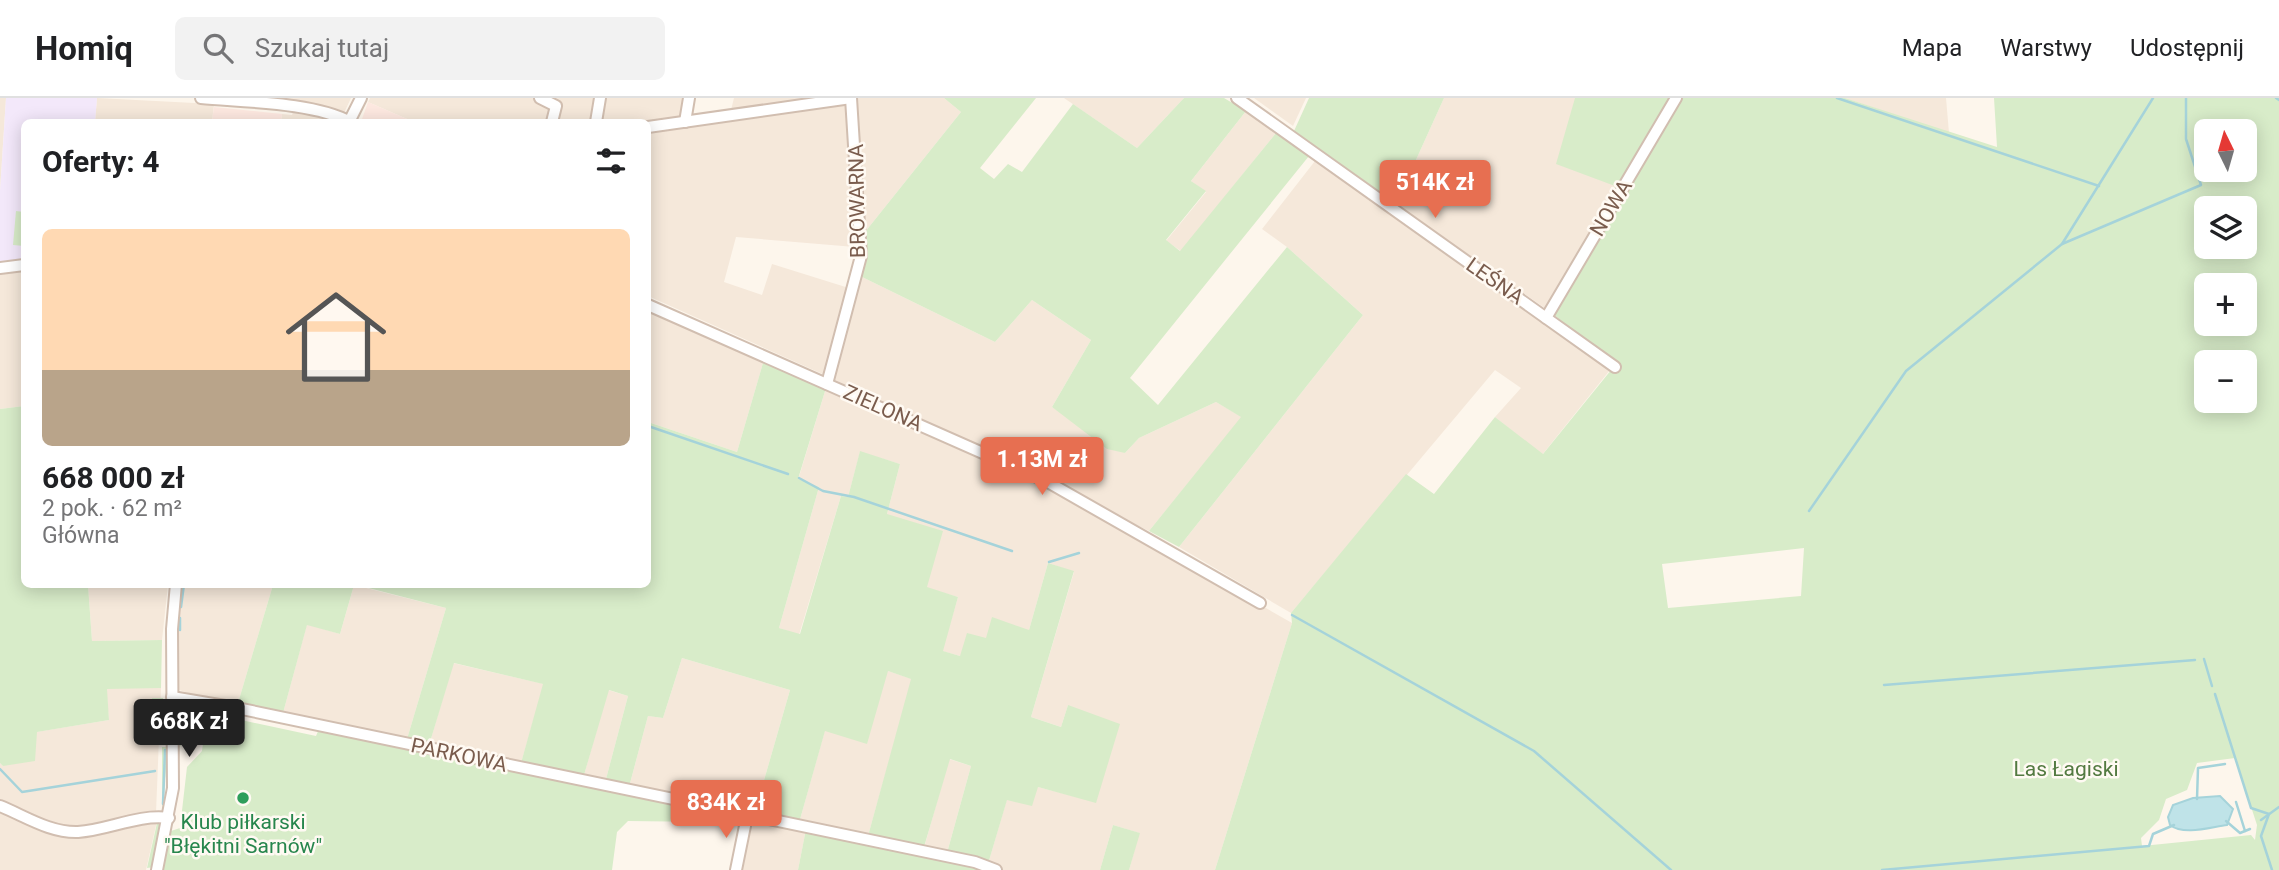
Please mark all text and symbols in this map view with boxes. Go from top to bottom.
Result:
search box [175,17,665,80]
text: Homiq [35,29,133,68]
icon: search [199,29,237,67]
text: Szukaj tutaj [255,33,389,63]
text: Mapa [1902,34,1962,62]
text: Warstwy [2000,34,2092,62]
text: Udostępnij [2130,34,2244,62]
north arrow [2194,119,2258,182]
map controls [2194,119,2257,413]
icon: filters [592,142,630,180]
street label: BROWARNA [844,143,870,258]
text: Oferty: 4 [42,144,159,179]
pin: 514K zł [1370,160,1500,220]
text: 514K zł [1396,169,1474,196]
street label: NOWA [1585,175,1637,240]
button: layers [2194,196,2257,259]
street label: LEŚNA [1462,253,1529,310]
button: + [2194,273,2257,336]
icon: home [273,274,399,400]
button: − [2194,350,2257,413]
street label: ZIELONA [840,380,927,436]
pin: 1.13M zł [970,438,1114,497]
text: 1.13M zł [997,446,1087,473]
text: 668 000 zł [42,460,185,495]
text: 2 pok. · 62 m² [42,495,182,522]
text: Główna [42,522,120,549]
pin: 668K zł [124,700,254,759]
text: 668K zł [150,708,228,735]
street label: PARKOWA [409,733,510,777]
park label: Las Łagiski [2014,757,2119,781]
pin: 834K zł [661,780,791,840]
text: 834K zł [687,789,765,816]
marker: Klub piłkarski "Błękitni Sarnów" [235,790,251,806]
place label: Klub piłkarski "Błękitni Sarnów" [164,810,322,858]

